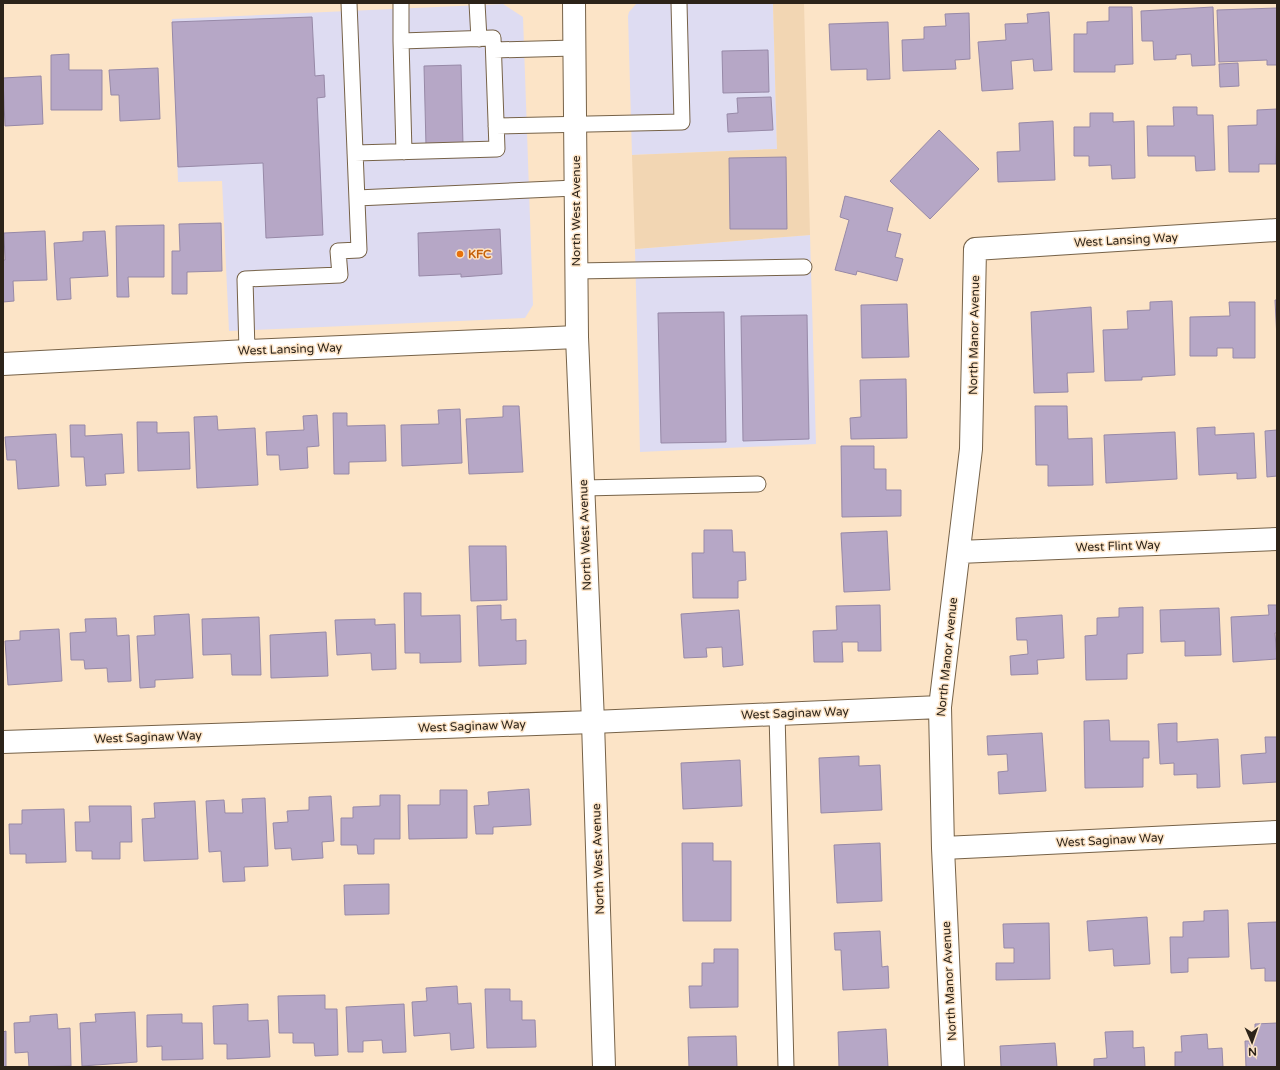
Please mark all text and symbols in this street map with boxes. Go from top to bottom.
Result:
street label: North West Avenue [569,155,583,267]
street label: West Lansing Way [1074,230,1179,250]
place label: KFC [468,247,492,261]
marker: KFC [455,249,465,259]
street label: North Manor Avenue [966,275,982,395]
street label: West Lansing Way [238,340,343,358]
street label: North West Avenue [576,479,594,591]
street label: West Flint Way [1075,538,1161,554]
street label: North Manor Avenue [934,596,960,717]
street label: West Saginaw Way [741,704,850,722]
street label: West Saginaw Way [418,717,527,735]
street label: West Saginaw Way [94,728,203,746]
street label: North West Avenue [589,803,607,915]
street label: West Saginaw Way [1056,830,1165,850]
street label: North Manor Avenue [939,921,959,1041]
north arrow [1232,1022,1272,1062]
text: N [1248,1045,1257,1058]

